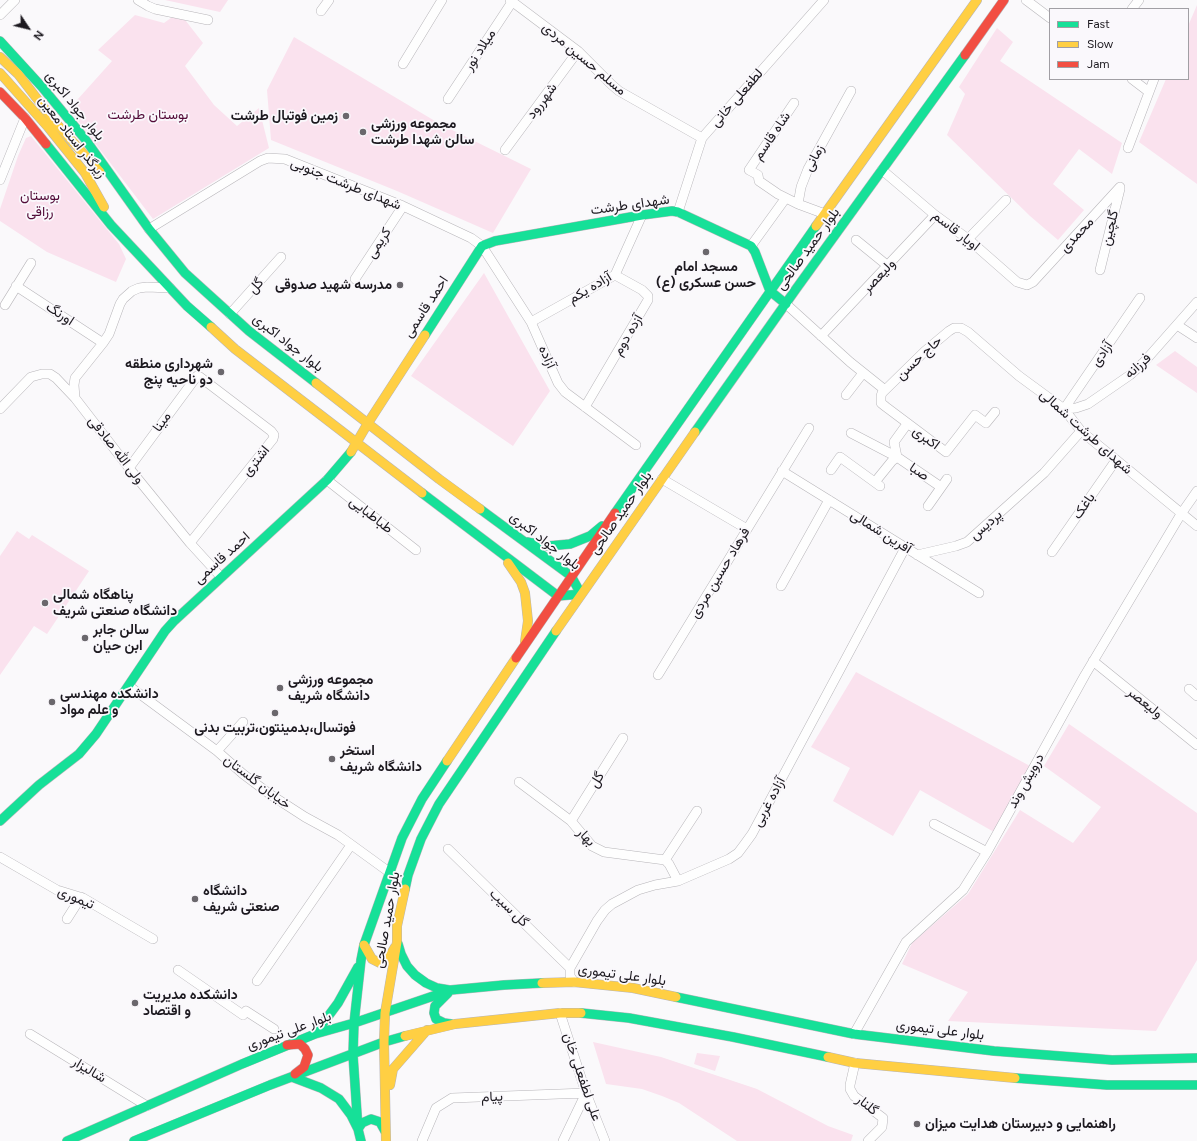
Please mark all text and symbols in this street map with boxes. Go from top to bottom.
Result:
north arrow [8,8,48,48]
legend [1049,8,1189,80]
text: Fast [1087,17,1110,31]
street label: مسلم حسین مردی [538,19,630,99]
street label: میلاد نور [460,26,500,74]
text: N [30,28,46,42]
text: Slow [1087,37,1113,51]
text: Jam [1087,57,1110,71]
street label: لطفعلی خانی [707,65,767,131]
street label: بلوار جواد اکبری [42,68,108,144]
street label: شهررود [523,80,561,122]
street label: زیرگذر استاد معین [35,92,109,182]
park label: بوستان طرشت [108,107,188,123]
place label: زمین فوتبال طرشت [231,108,338,124]
street label: شاه قاسم [750,109,794,163]
marker: زمین فوتبال طرشت [341,111,351,121]
place label: مجموعه ورزشی سالن شهدا طرشت [371,116,475,148]
marker: مجموعه ورزشی سالن شهدا طرشت [358,127,368,137]
street label: زمانی [800,142,828,174]
street label: شهدای طرشت جنوبی [288,154,404,214]
park label: بوستان رزاقی [20,188,60,220]
street label: شهدای طرشت [589,191,671,219]
street label: بلوار حمید صالحی [772,205,844,293]
street label: اویار قاسم [929,207,983,255]
street label: گلچین [1098,209,1122,247]
street label: محمدی [1056,214,1098,256]
street label: کریمی [363,224,395,262]
marker: مسجد امام حسن عسکری (ع) [701,247,711,257]
street label: ولیعصر [859,255,899,297]
place label: مسجد امام حسن عسکری (ع) [656,259,756,292]
street label: آزاده یکم [565,269,615,307]
street label: احمد قاسمی [400,273,452,341]
street label: گل [245,275,267,297]
place label: مدرسه شهید صدوقی [275,277,392,293]
marker: مدرسه شهید صدوقی [395,280,405,290]
street label: اورنگ [43,299,77,329]
street label: بلوار جواد اکبری [249,310,327,376]
street label: آزده دوم [610,311,646,359]
street label: حاج حسن [892,332,946,384]
street label: آزادی [1088,338,1116,370]
street label: آزاده [535,343,559,371]
street label: فرزانه [1121,350,1155,382]
place label: شهرداری منطقه دو ناحیه پنج [125,356,213,388]
marker: شهرداری منطقه دو ناحیه پنج [216,367,226,377]
street label: شهدای طرشت شمالی [1036,386,1136,478]
street label: مینا [149,409,175,435]
street label: ولی الله صادقی [84,413,148,487]
street label: اکبری [909,423,943,453]
street label: اشتری [239,442,273,480]
street label: صبا [906,459,932,485]
street label: بلوار حمید صالحی [586,468,656,558]
street label: باغک [1069,490,1099,522]
street label: طباطبایی [346,493,396,537]
street label: پردیس [966,506,1006,544]
street label: آفرین شمالی [847,507,915,557]
street label: بلوار جواد اکبری [506,508,584,574]
street label: فرهاد حسین مردی [686,525,754,621]
street label: احمد قاسمی [190,528,254,588]
place label: پناهگاه شمالی دانشگاه صنعتی شریف [53,587,177,620]
marker: پناهگاه شمالی دانشگاه صنعتی شریف [40,598,50,608]
place label: سالن جابر ابن حیان [93,622,149,654]
marker: سالن جابر ابن حیان [80,633,90,643]
place label: مجموعه ورزشی دانشگاه شریف [288,672,373,704]
marker: مجموعه ورزشی دانشگاه شریف [275,683,285,693]
street label: ولیعصر [1124,684,1166,722]
place label: دانشکده مهندسی و علم مواد [60,686,159,718]
marker: دانشکده مهندسی و علم مواد [47,697,57,707]
marker: فوتسال،بدمینتون،تربیت بدنی [270,708,280,718]
place label: فوتسال،بدمینتون،تربیت بدنی [194,720,356,736]
place label: استخر دانشگاه شریف [340,743,422,776]
street label: خیابان گلستان [220,751,294,813]
street label: درویش‌ وند [1004,751,1048,811]
marker: استخر دانشگاه شریف [327,754,337,764]
street label: گل [586,769,608,791]
street label: آزاده غربی [749,774,789,830]
street label: بهار [573,824,599,850]
street label: بلوار حمید صالحی [370,870,404,970]
street label: تیموری [55,883,97,913]
place label: دانشگاه صنعتی شریف [203,883,280,916]
street label: گل سیب [486,885,532,931]
marker: دانشگاه صنعتی شریف [190,894,200,904]
street label: بلوار علی تیموری [577,960,667,990]
place label: دانشکده مدیریت و اقتصاد [143,987,238,1020]
marker: دانشکده مدیریت و اقتصاد [130,998,140,1008]
street label: بلوار علی تیموری [244,1008,334,1054]
street label: بلوار علی تیموری [895,1016,985,1044]
street label: علی لطفعلی خان [559,1031,605,1123]
street label: شالیزار [69,1053,109,1087]
street label: پیام [481,1088,503,1106]
street label: گلنار [852,1091,882,1119]
place label: راهنمایی و دبیرستان هدایت میزان [925,1116,1116,1132]
marker: راهنمایی و دبیرستان هدایت میزان [912,1119,922,1129]

